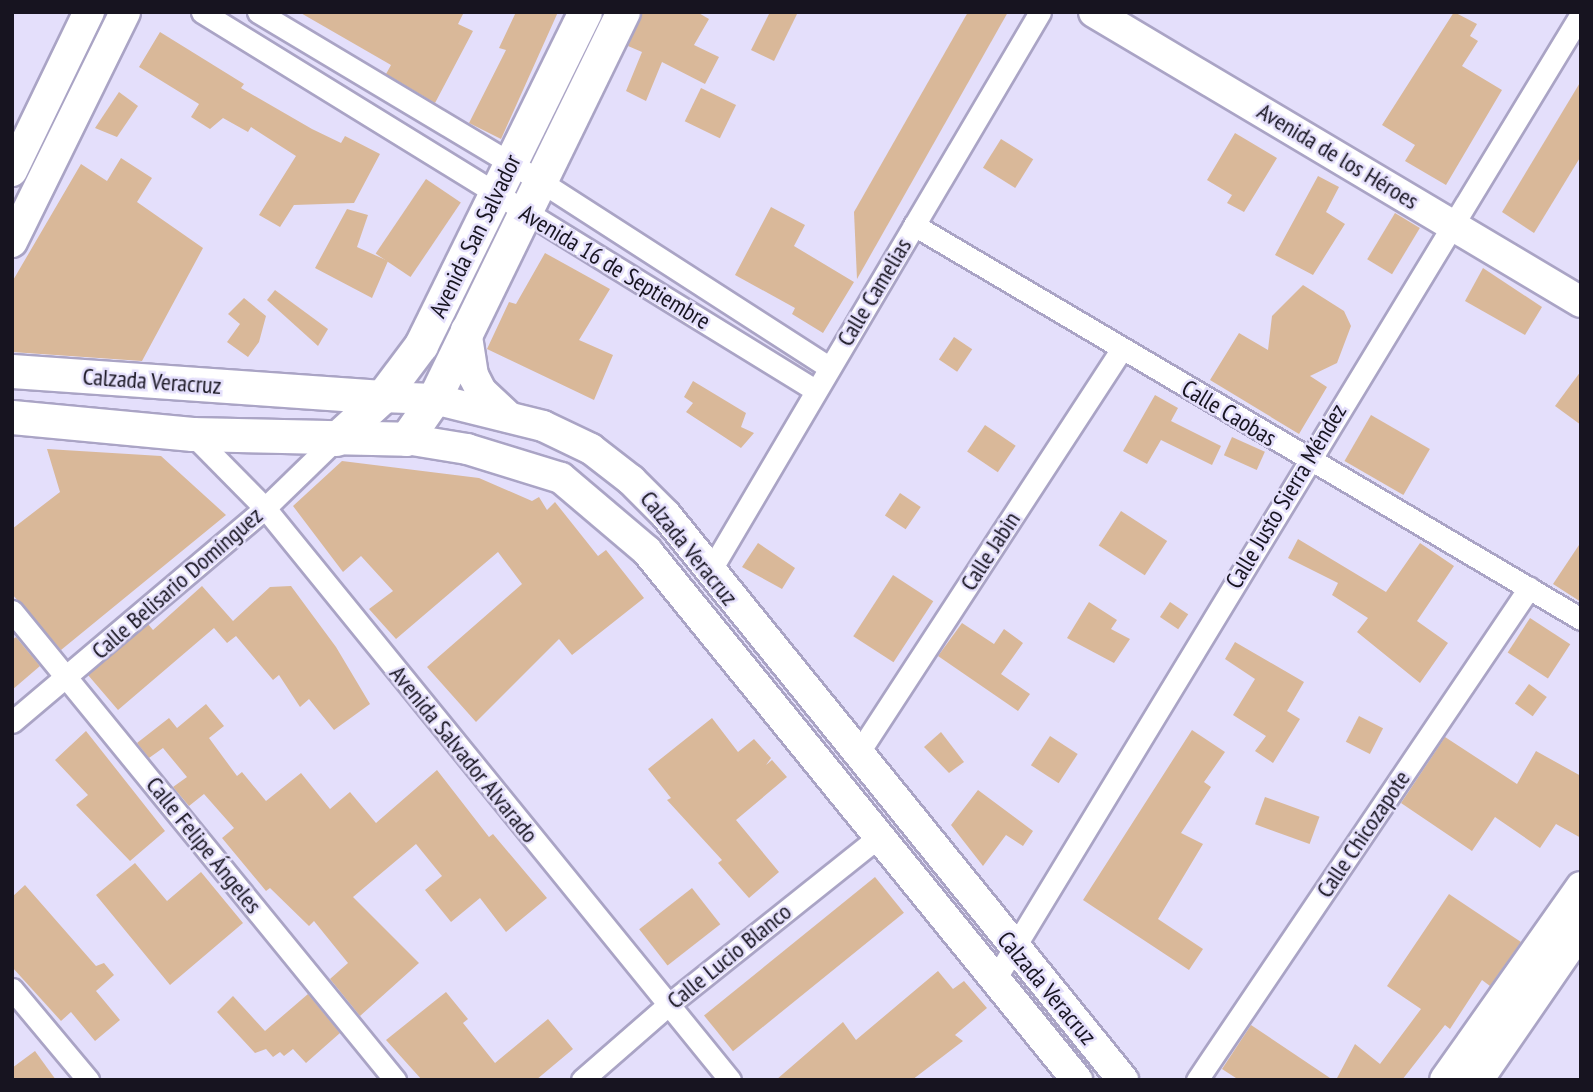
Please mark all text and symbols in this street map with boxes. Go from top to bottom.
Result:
street label: Avenida de los Héroes [1252,97,1424,215]
street label: Avenida San Salvador [423,150,527,322]
street label: Avenida 16 de Septiembre [514,199,716,335]
street label: Calle Camelias [831,233,917,351]
street label: Calzada Veracruz [81,362,223,400]
street label: Calle Caobas [1176,374,1282,452]
street label: Calle Justo Sierra Méndez [1219,398,1353,594]
street label: Calzada Veracruz [634,485,744,611]
street label: Calle Belisario Domínguez [86,501,268,665]
street label: Calle Jabin [954,506,1026,596]
street label: Avenida Salvador Alvarado [384,659,544,849]
street label: Calle Chicozapote [1310,765,1416,903]
street label: Calle Felipe Ángeles [140,771,268,919]
street label: Calle Lucio Blanco [661,897,797,1015]
street label: Calzada Veracruz [991,925,1103,1051]

